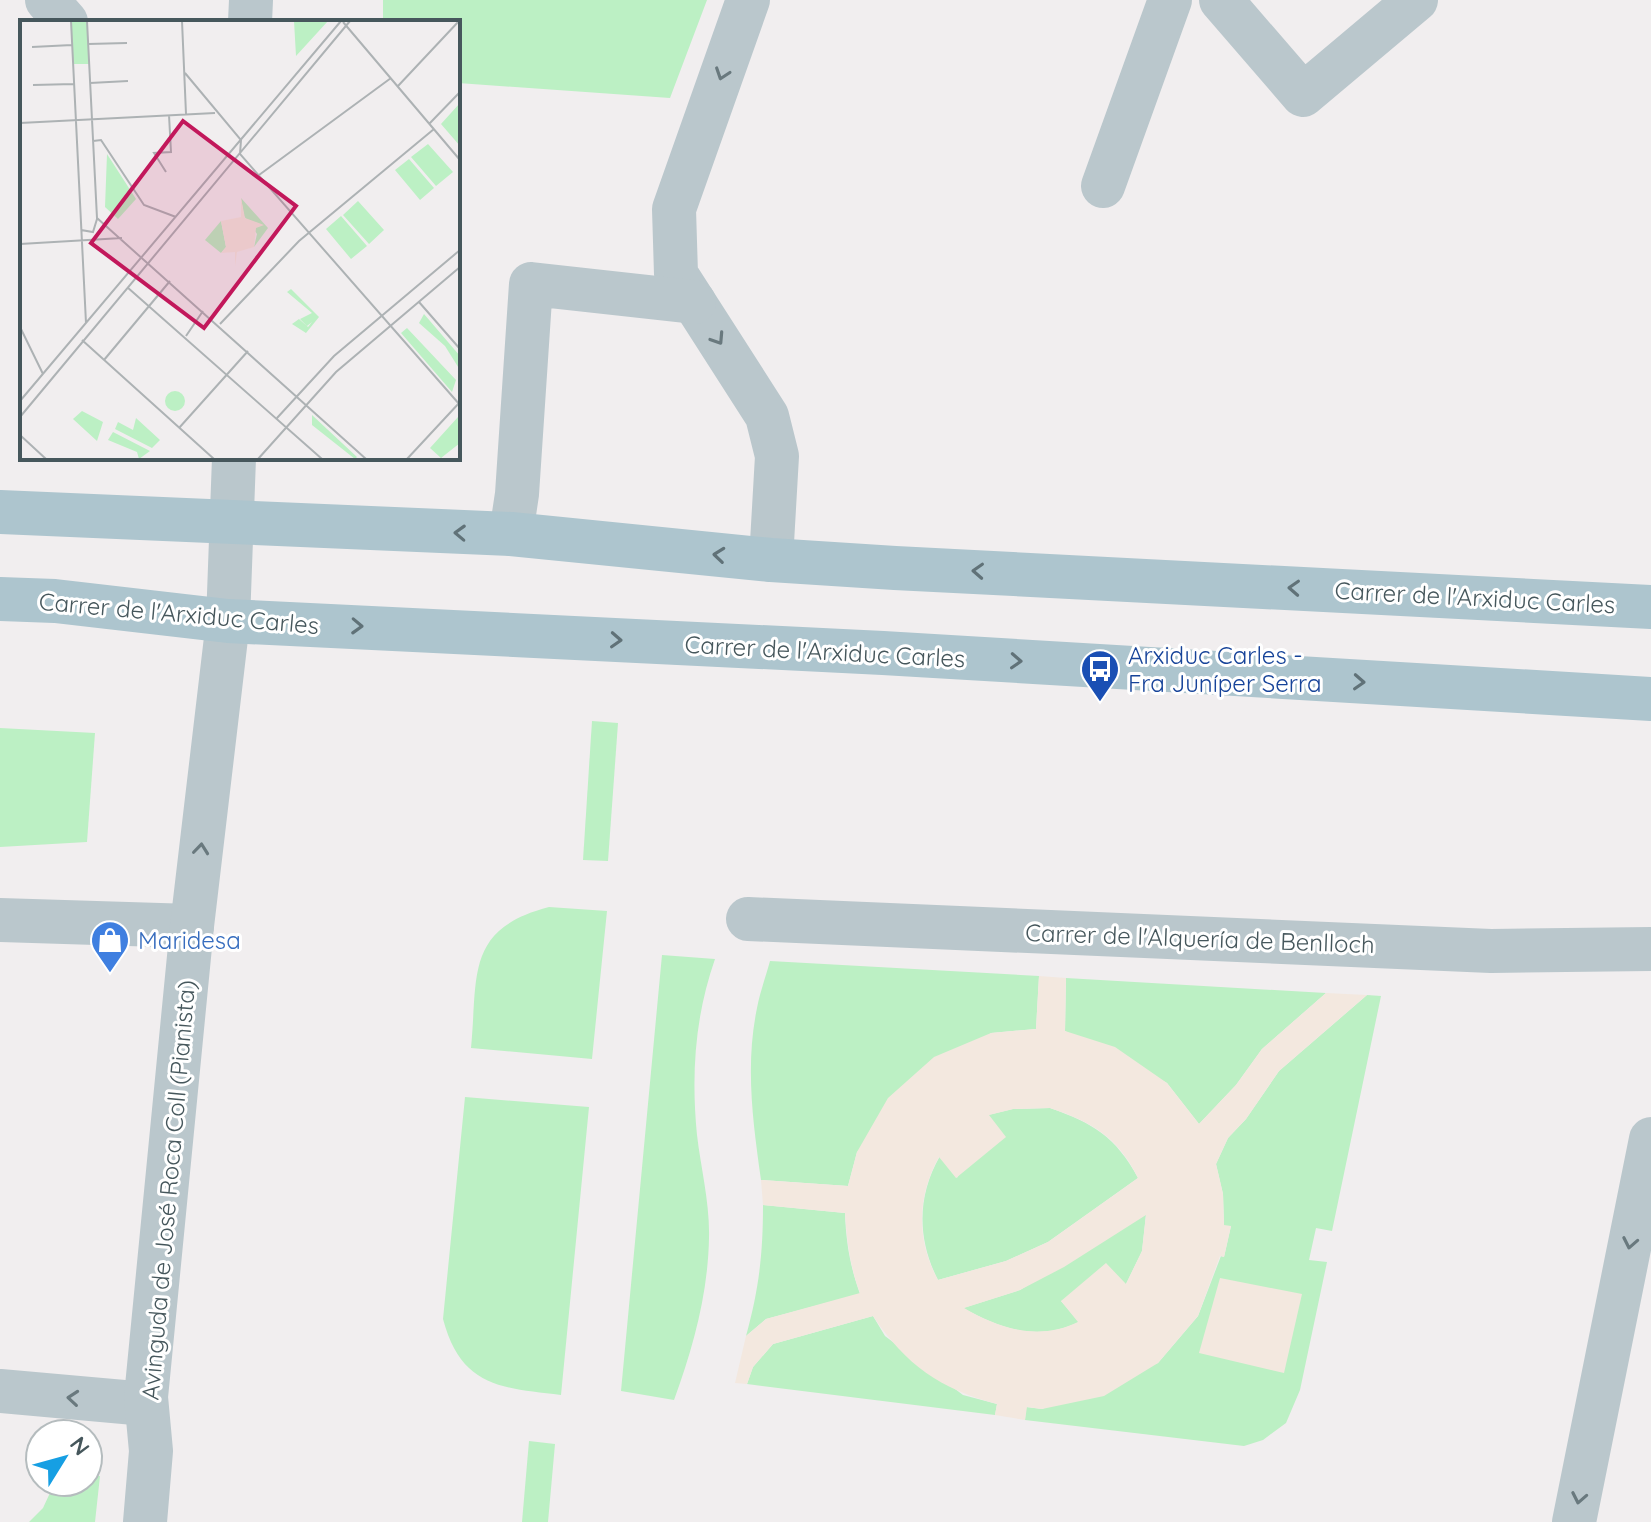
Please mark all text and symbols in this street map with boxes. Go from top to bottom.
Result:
inset map [20,20,460,460]
one-way arrow [715,66,732,80]
one-way arrow [709,331,724,345]
one-way arrow [453,524,466,541]
one-way arrow [712,546,725,563]
one-way arrow [971,563,984,580]
street label: Carrer de l'Arxiduc Carles [1334,575,1616,619]
one-way arrow [1287,580,1300,597]
street label: Carrer de l'Arxiduc Carles [38,586,320,640]
one-way arrow [351,618,364,635]
street label: Carrer de l'Arxiduc Carles [684,629,966,673]
one-way arrow [610,631,623,648]
place label: Arxiduc Carles - Fra Juníper Serra [1128,640,1322,698]
bus stop icon: Arxiduc Carles - Fra Juníper Serra [1079,648,1121,703]
one-way arrow [1010,652,1023,669]
one-way arrow [1353,673,1366,690]
one-way arrow [192,842,209,855]
street label: Carrer de l'Alquería de Benlloch [1025,917,1375,959]
shop icon: Maridesa [89,919,131,974]
place label: Maridesa [138,925,241,955]
street label: Avinguda de José Roca Coll (Pianista) [135,979,201,1401]
one-way arrow [1622,1235,1639,1249]
one-way arrow [66,1389,79,1406]
north arrow [24,1418,104,1498]
text: N [64,1431,96,1461]
one-way arrow [1572,1491,1589,1504]

